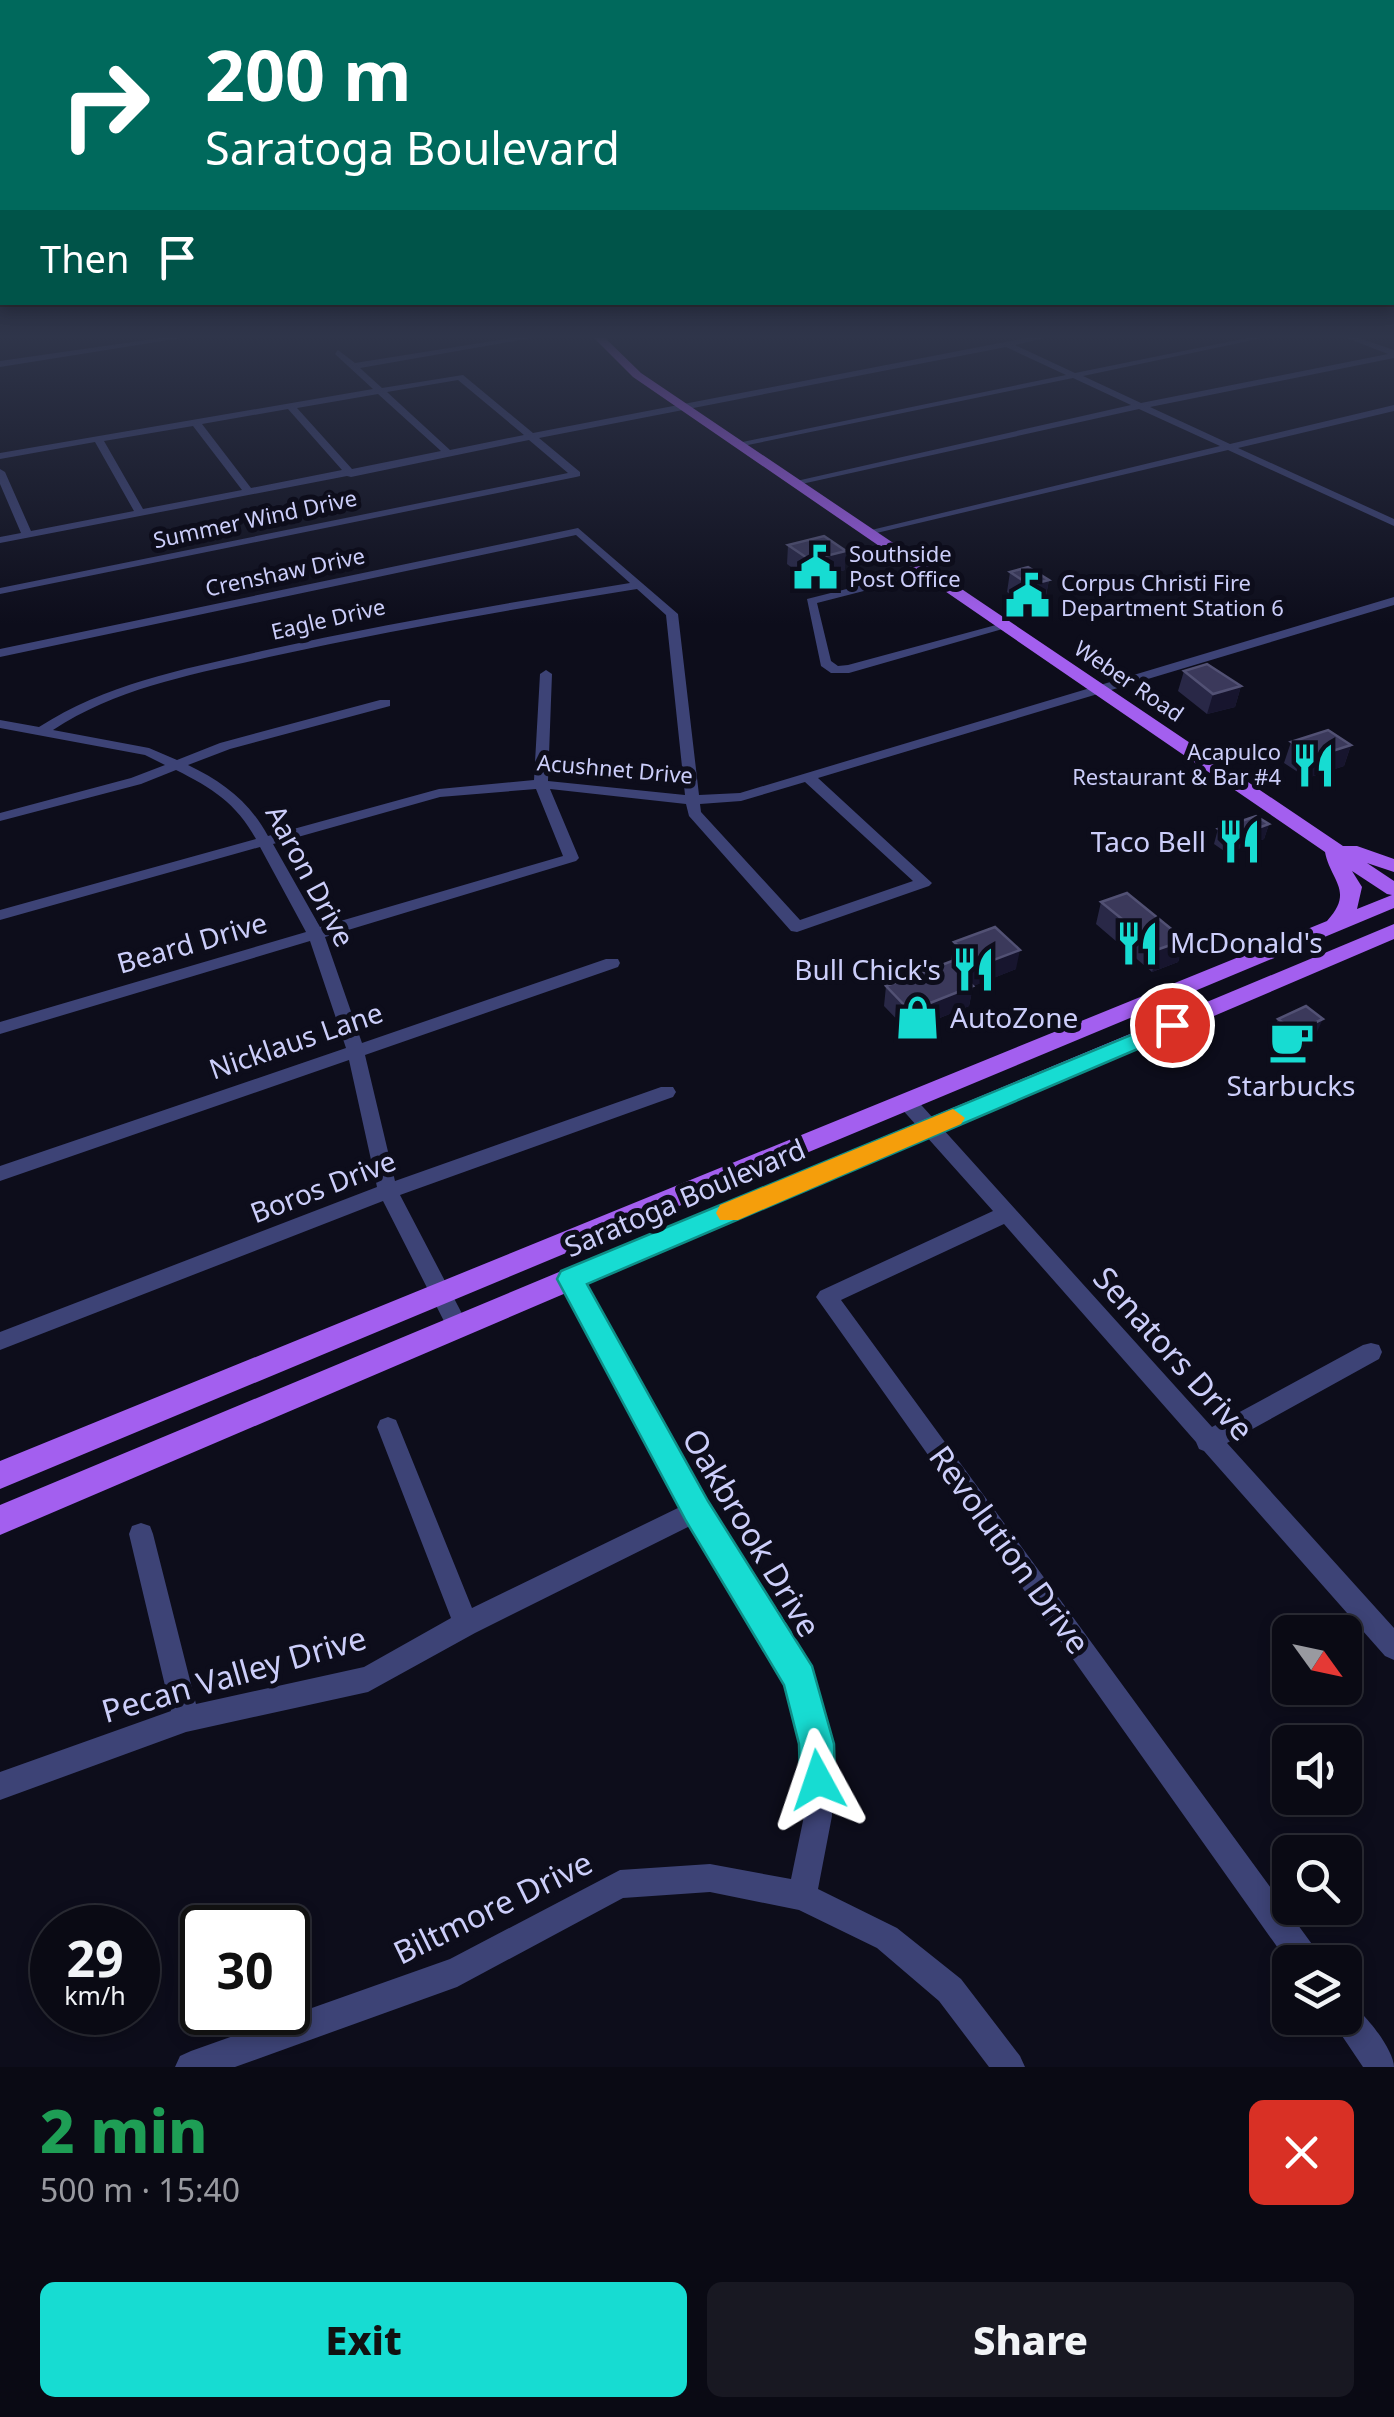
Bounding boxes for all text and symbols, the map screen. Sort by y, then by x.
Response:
text: 200 m [205,26,412,122]
icon: right [40,40,170,170]
text: Saratoga Boulevard [205,117,620,178]
icon: arrive [150,230,205,285]
text: Then [40,232,130,284]
street label: Summer Wind Drive [150,482,359,554]
place label: Southside Post Office [849,538,961,593]
street label: Crenshaw Drive [202,539,367,603]
public building icon: Southside Post Office [792,543,840,591]
place label: Corpus Christi Fire Department Station 6 [1061,567,1284,622]
public building icon: Corpus Christi Fire Department Station 6 [1004,572,1052,620]
street label: Eagle Drive [268,590,388,646]
street label: Weber Road [1069,632,1190,728]
place label: Acapulco Restaurant & Bar #4 [1072,736,1281,791]
restaurant icon: Acapulco Restaurant & Bar #4 [1290,741,1338,789]
street label: Acushnet Drive [536,746,694,790]
street label: Aaron Drive [258,798,364,953]
restaurant icon: Taco Bell [1215,818,1263,866]
place label: Taco Bell [1091,822,1206,860]
street label: Beard Drive [112,902,271,982]
restaurant icon: McDonald's [1113,919,1161,967]
place label: McDonald's [1170,923,1323,961]
restaurant icon: Bull Chick's [950,946,998,994]
place label: Bull Chick's [794,950,941,988]
pin [1130,983,1215,1068]
street label: Nicklaus Lane [204,993,388,1088]
shop icon: AutoZone [893,994,941,1042]
place label: AutoZone [950,998,1078,1036]
icon: arrive [1145,998,1200,1053]
cafe icon: Starbucks [1267,1017,1315,1065]
place label: Starbucks [1226,1066,1356,1104]
street label: Saratoga Boulevard [558,1129,811,1265]
street label: Boros Drive [244,1141,401,1231]
street label: Senators Drive [1084,1257,1264,1449]
street label: Oakbrook Drive [673,1420,831,1644]
street label: Revolution Drive [920,1436,1100,1662]
street label: Pecan Valley Drive [96,1615,371,1732]
north arrow [1272,1615,1362,1705]
map controls [1272,1615,1362,2035]
button: sound [1272,1725,1362,1815]
position arrow [766,1728,870,1832]
button: search [1272,1835,1362,1925]
street label: Biltmore Drive [386,1840,599,1973]
speed limit sign: 30 [180,1905,310,2035]
text: 29 [66,1924,124,1992]
button: layers [1272,1945,1362,2035]
text: km/h [64,1978,126,2012]
text: 2 min [40,2089,208,2171]
button: close [1249,2100,1354,2205]
text: 500 m · 15:40 [40,2168,240,2211]
button: Exit [40,2282,687,2397]
button: Share [707,2282,1354,2397]

